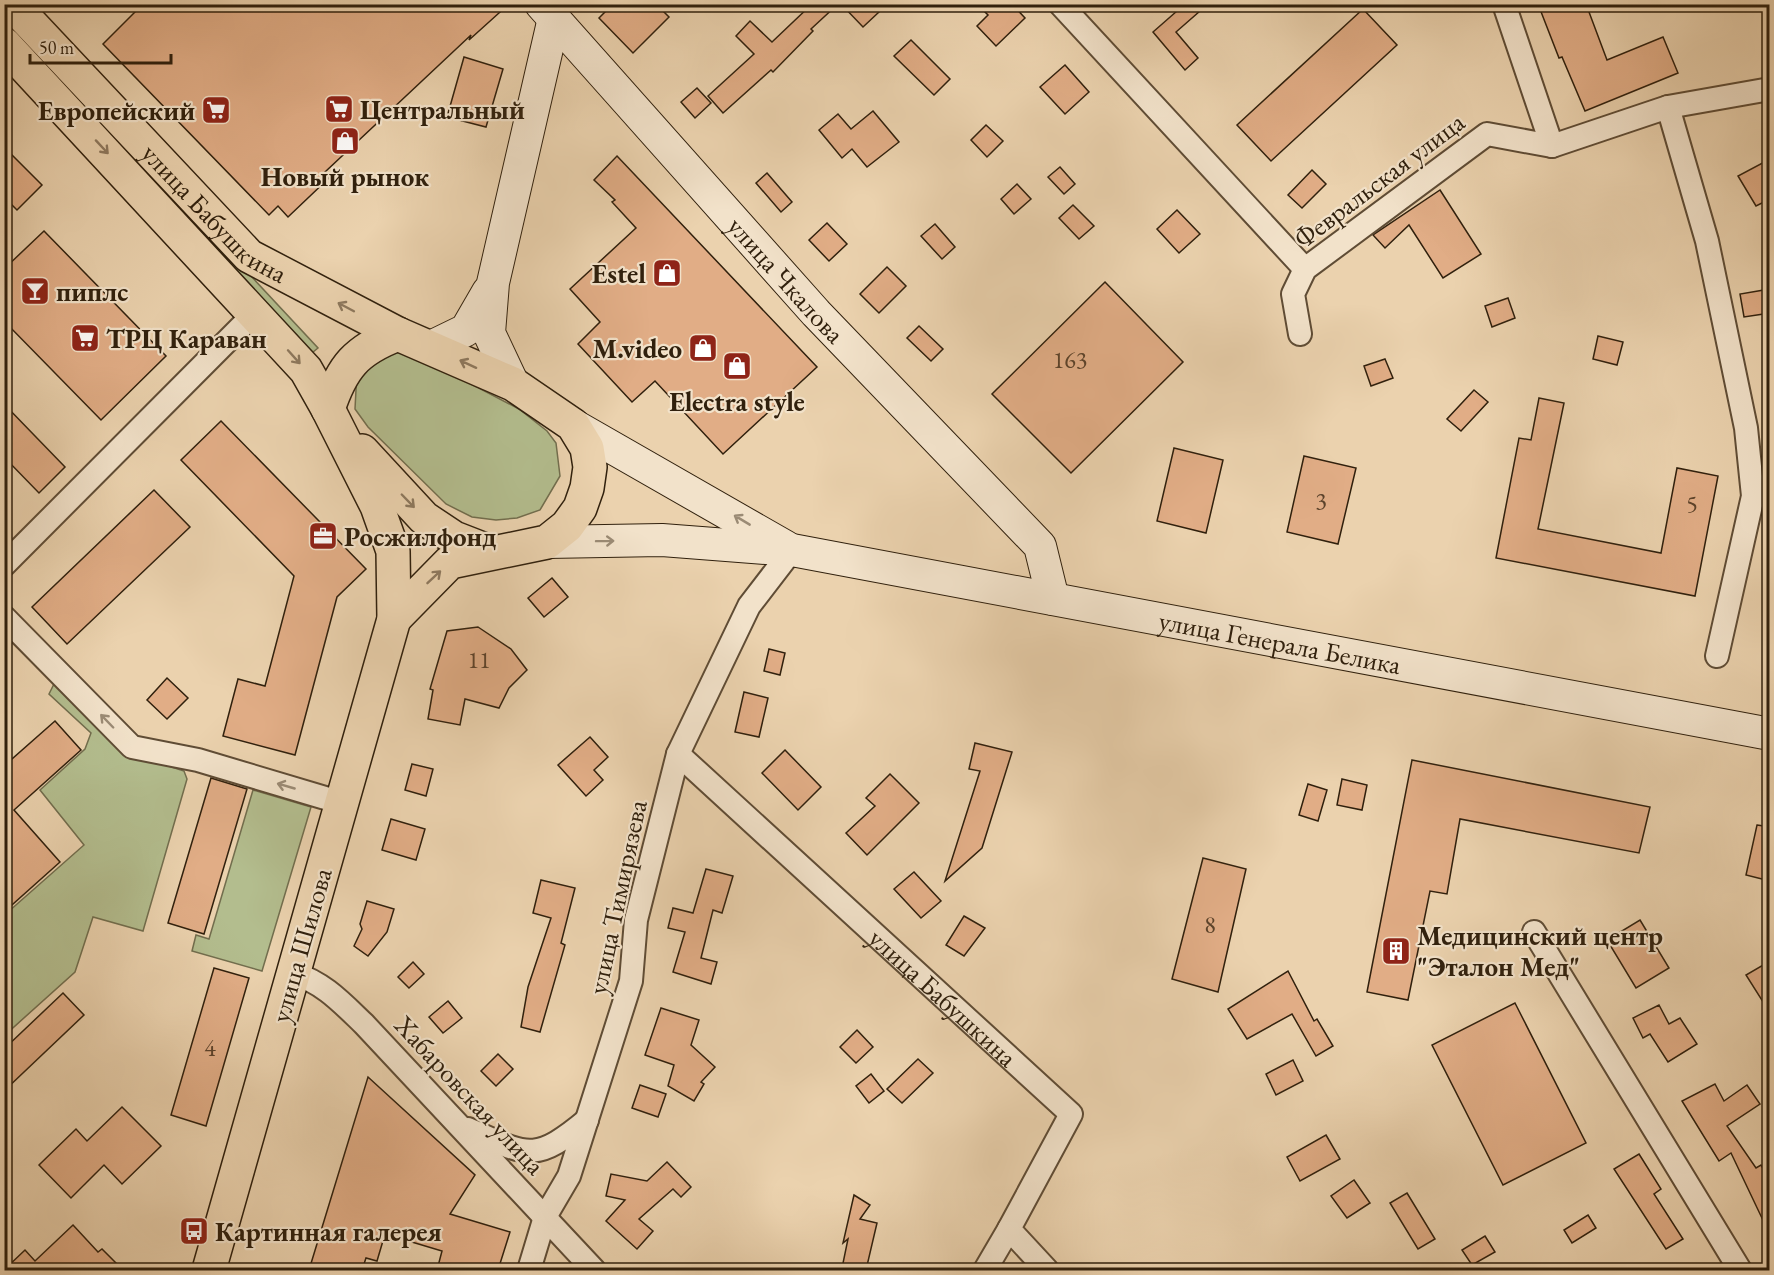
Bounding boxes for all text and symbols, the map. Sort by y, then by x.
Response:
scale bar [30,27,171,65]
text: 50 m [39,36,74,59]
place label: Центральный [360,92,525,127]
place label: Европейский [38,93,195,128]
supermarket icon: Центральный [323,93,355,125]
supermarket icon: Европейский [200,94,232,126]
street label: Февральская улица [1287,104,1472,256]
shop icon: Новый рынок [329,125,361,157]
street label: улица Бабушкина [134,136,293,291]
one-way arrow [95,140,109,155]
place label: Новый рынок [261,159,429,194]
street label: улица Чкалова [720,209,853,350]
place label: Estel [592,256,646,291]
shop icon: Estel [651,257,683,289]
place label: пиплс [56,274,128,309]
bar icon: пиплс [19,275,51,307]
one-way arrow [338,301,355,313]
place label: ТРЦ Караван [106,321,267,356]
supermarket icon: ТРЦ Караван [69,322,101,354]
place label: M.video [593,331,682,366]
shop icon: M.video [687,332,719,364]
house number: 163 [1053,344,1087,375]
one-way arrow [287,349,301,364]
shop icon: Electra style [721,350,753,382]
one-way arrow [460,358,478,369]
place label: Electra style [669,384,805,419]
house number: 3 [1315,485,1327,516]
house number: 5 [1686,488,1698,519]
one-way arrow [400,493,415,508]
one-way arrow [734,514,751,526]
place label: Росжилфонд [344,519,496,554]
office icon: Росжилфонд [307,520,339,552]
one-way arrow [595,535,615,547]
one-way arrow [426,570,441,584]
street label: улица Генерала Белика [1156,602,1404,682]
house number: 11 [467,644,491,675]
one-way arrow [99,714,114,729]
one-way arrow [277,780,296,791]
street label: улица Тимирязева [579,796,655,997]
street label: улица Шилова [262,863,340,1026]
house number: 8 [1204,909,1216,940]
place label: Медицинский центр "Эталон Мед" [1417,918,1663,984]
street label: улица Бабушкина [862,920,1025,1074]
building icon: Медицинский центр "Эталон Мед" [1380,935,1412,967]
street label: Хабаровская улица [386,1007,553,1182]
house number: 4 [204,1032,216,1063]
place label: Картинная галерея [215,1214,442,1249]
bus stop icon: Картинная галерея [178,1215,210,1247]

